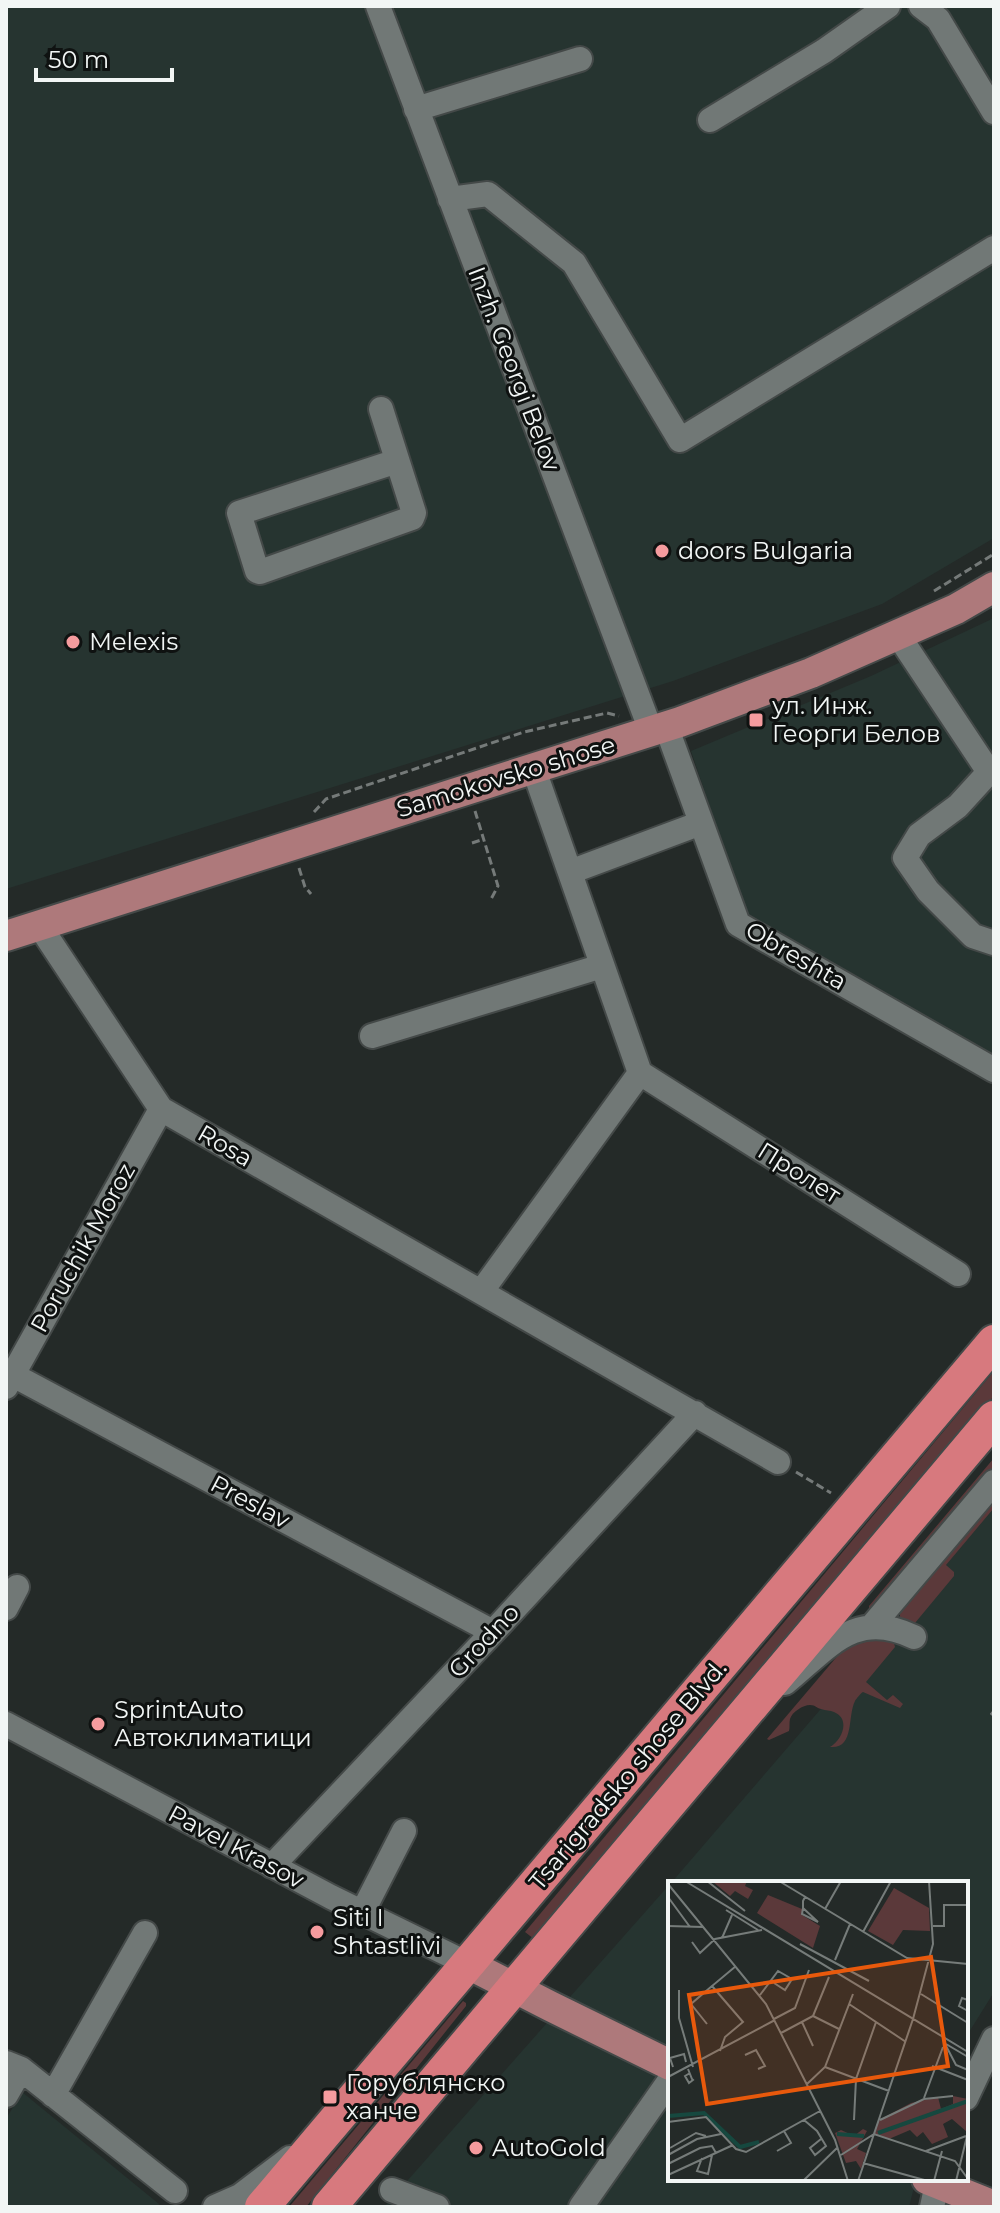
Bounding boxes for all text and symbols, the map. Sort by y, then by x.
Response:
scale bar [36,32,172,82]
text: 50 m [48,45,109,74]
street label: Inzh. Georgi Belov [462,262,567,475]
place label: doors Bulgaria [678,536,853,565]
marker: doors Bulgaria [653,542,671,560]
place label: Мelexis [89,627,178,656]
marker: Мelexis [64,633,82,651]
place label: ул. Инж. Георги Белов [771,691,941,748]
marker: ул. Инж. Георги Белов [747,711,765,729]
street label: Samokovsko shose [393,729,619,824]
street label: Obreshta [741,915,852,996]
street label: Rosa [193,1118,258,1173]
street label: Пролет [752,1136,847,1210]
street label: Poruchik Moroz [24,1158,141,1337]
street label: Preslav [206,1469,295,1534]
street label: Grodno [442,1598,525,1684]
street label: Tsarigradsko shose Blvd. [523,1654,732,1895]
place label: SprintAuto Автоклиматици [114,1695,312,1752]
marker: SprintAuto Автоклиматици [89,1715,107,1733]
street label: Pavel Krasov [163,1799,309,1895]
inset map [668,1881,968,2181]
place label: Siti I Shtastlivi [333,1903,441,1960]
marker: Siti I Shtastlivi [308,1923,326,1941]
place label: Горублянско ханче [346,2068,505,2125]
marker: Горублянско ханче [321,2088,339,2106]
place label: AutoGold [492,2133,606,2162]
marker: AutoGold [467,2139,485,2157]

